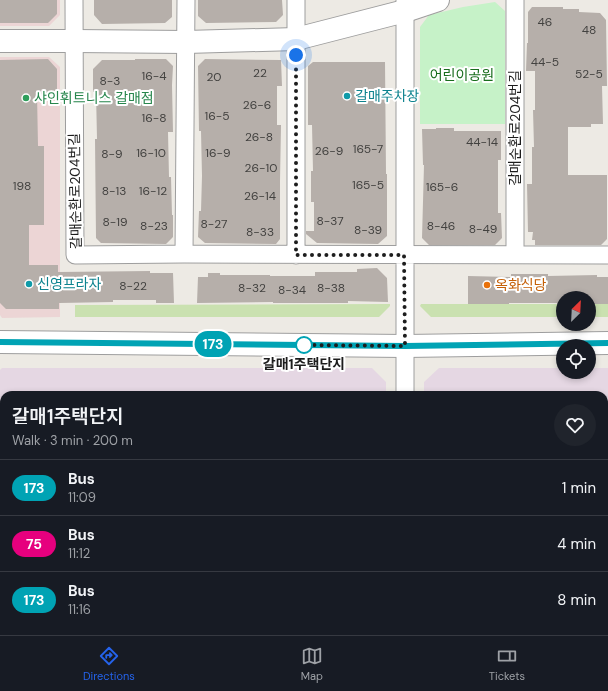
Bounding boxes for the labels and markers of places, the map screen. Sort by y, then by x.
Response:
place label: 갈매주차장 [355,87,420,105]
place label: 샤인휘트니스 갈매점 [34,89,154,107]
marker: 갈매주차장 [342,91,352,101]
marker: 샤인휘트니스 갈매점 [21,93,31,103]
place label: 신영프라자 [37,275,102,293]
place label: 옥화식당 [495,276,547,294]
marker: 신영프라자 [24,279,34,289]
marker: 옥화식당 [482,280,492,290]
marker: 갈매1주택단지 [295,336,313,354]
place label: 갈매1주택단지 [263,355,345,373]

